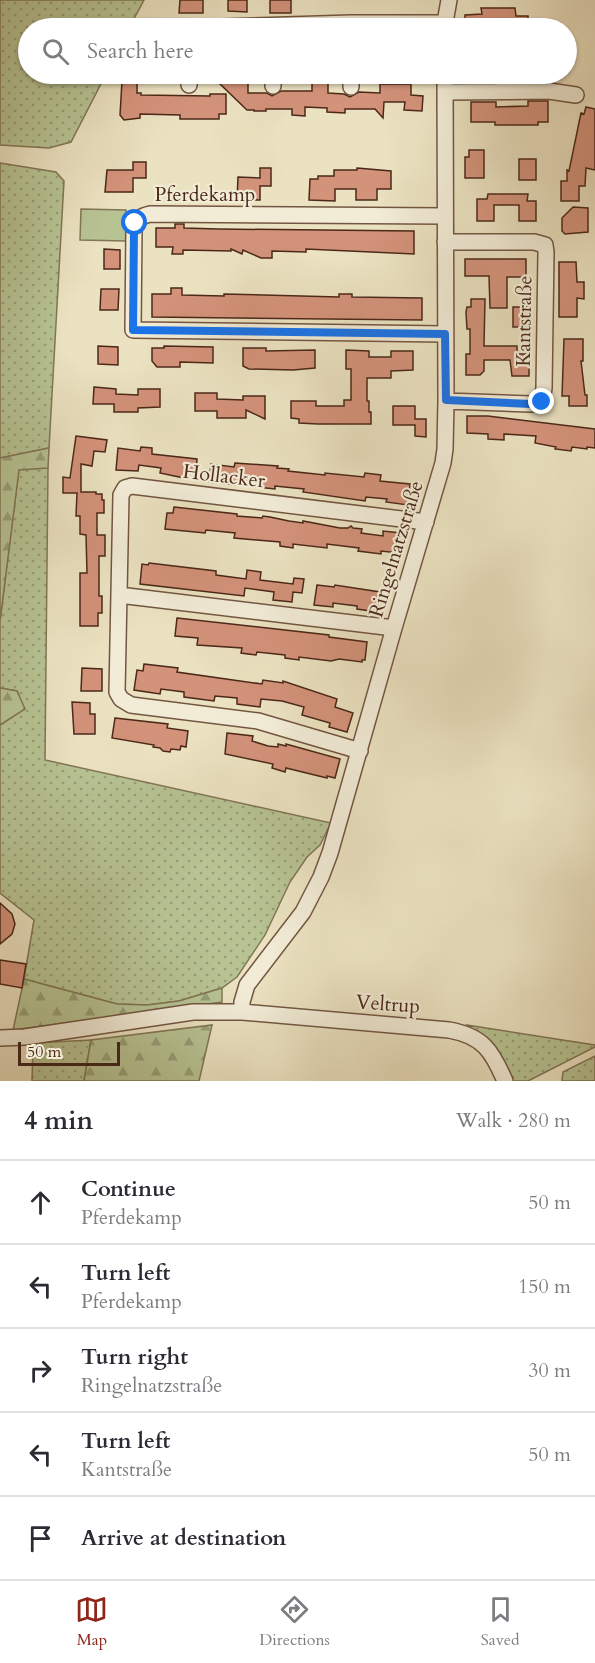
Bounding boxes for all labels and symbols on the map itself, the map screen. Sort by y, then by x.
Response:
street label: Pferdekamp [155,181,255,208]
route start [121,209,147,235]
street label: Kantstraße [510,275,538,367]
route end [528,388,554,414]
street label: Hollacker [181,458,267,495]
street label: Ringelnatzstraße [362,477,430,621]
street label: Veltrup [355,988,421,1020]
scale bar [18,1039,120,1066]

